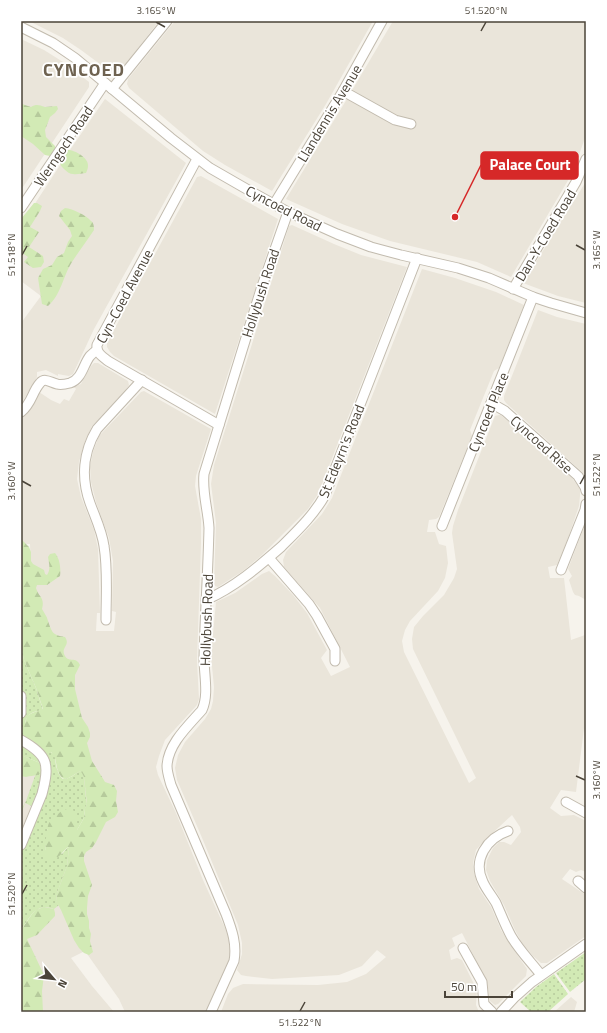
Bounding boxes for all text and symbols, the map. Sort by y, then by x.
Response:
text: 3.165°W [136,3,176,18]
text: 51.520°N [465,3,507,18]
district label: CYNCOED [43,56,125,83]
street label: Llandennis Avenue [292,60,366,166]
street label: Werngoch Road [28,102,98,190]
callout: Palace Court [481,152,578,179]
text: Palace Court [489,153,571,176]
street label: Cyncoed Road [242,180,326,236]
street label: Dan-Y-Coed Road [509,185,581,285]
text: 3.165°W [589,230,604,270]
text: 51.518°N [4,234,19,276]
street label: Cyn-Coed Avenue [90,245,158,347]
street label: Hollybush Road [236,246,284,340]
street label: Cyncoed Place [462,369,514,455]
street label: St Edeyrn's Road [313,401,369,501]
street label: Cyncoed Rise [506,410,578,478]
text: 51.522°N [589,454,604,496]
text: 3.160°W [4,461,19,501]
street label: Hollybush Road [194,574,218,666]
text: 3.160°W [589,760,604,800]
text: 51.520°N [4,873,19,915]
north arrow [34,959,74,999]
scale bar [445,973,512,999]
text: N [54,977,72,991]
text: 50 m [451,977,477,996]
text: 51.522°N [279,1015,321,1030]

